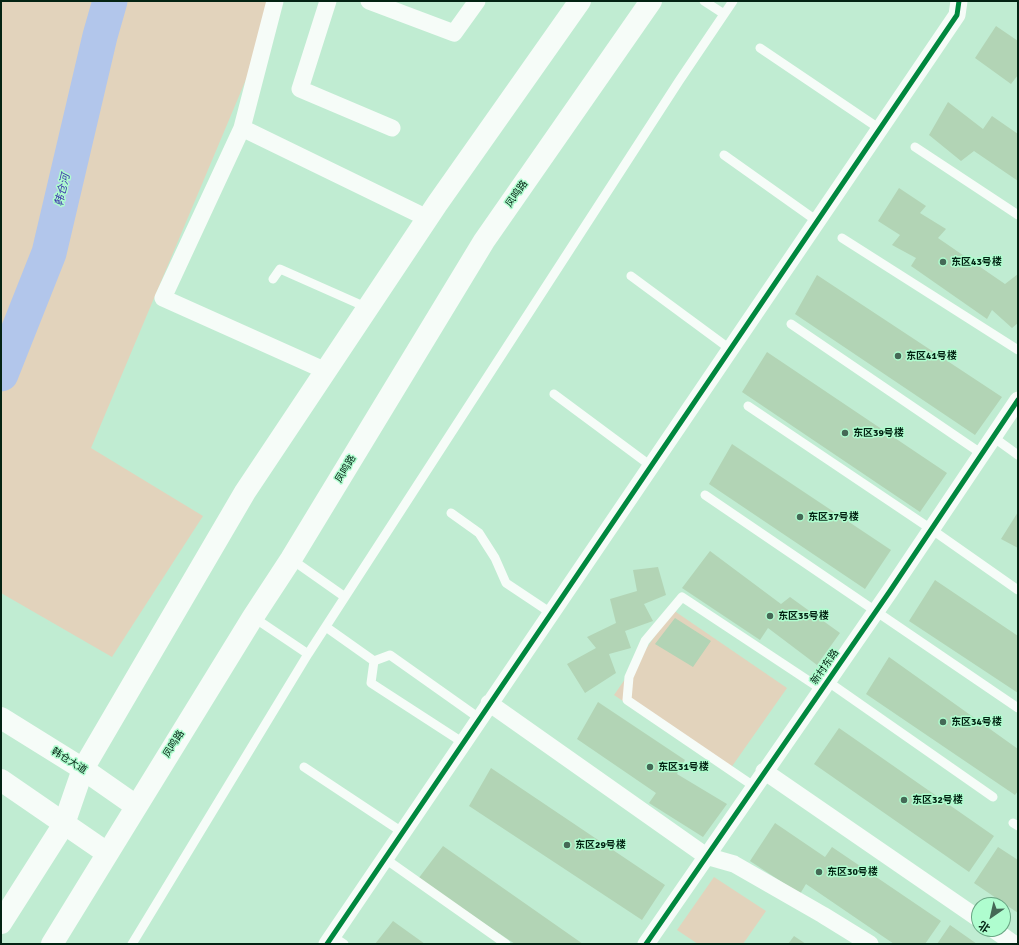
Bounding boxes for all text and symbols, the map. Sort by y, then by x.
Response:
water label: 韩仓河 [53,172,73,208]
street label: 凤鸣路 [503,178,531,210]
place label: 东区43号楼 [951,256,1002,268]
marker: 东区43号楼 [938,257,948,267]
place label: 东区41号楼 [906,350,957,362]
marker: 东区41号楼 [893,351,903,361]
place label: 东区39号楼 [853,427,904,439]
marker: 东区39号楼 [840,428,850,438]
street label: 凤鸣路 [333,453,359,485]
place label: 东区37号楼 [808,511,859,523]
marker: 东区37号楼 [795,512,805,522]
place label: 东区35号楼 [778,610,829,622]
marker: 东区35号楼 [765,611,775,621]
street label: 新村东路 [809,647,841,687]
place label: 东区34号楼 [951,716,1002,728]
marker: 东区34号楼 [938,717,948,727]
street label: 凤鸣路 [161,728,187,760]
street label: 韩仓大道 [49,745,89,777]
place label: 东区31号楼 [658,761,709,773]
marker: 东区31号楼 [645,762,655,772]
place label: 东区32号楼 [912,794,963,806]
marker: 东区32号楼 [899,795,909,805]
place label: 东区29号楼 [575,839,626,851]
marker: 东区29号楼 [562,840,572,850]
place label: 东区30号楼 [827,866,878,878]
marker: 东区30号楼 [814,867,824,877]
north arrow [971,897,1011,937]
text: 北 [976,918,993,935]

